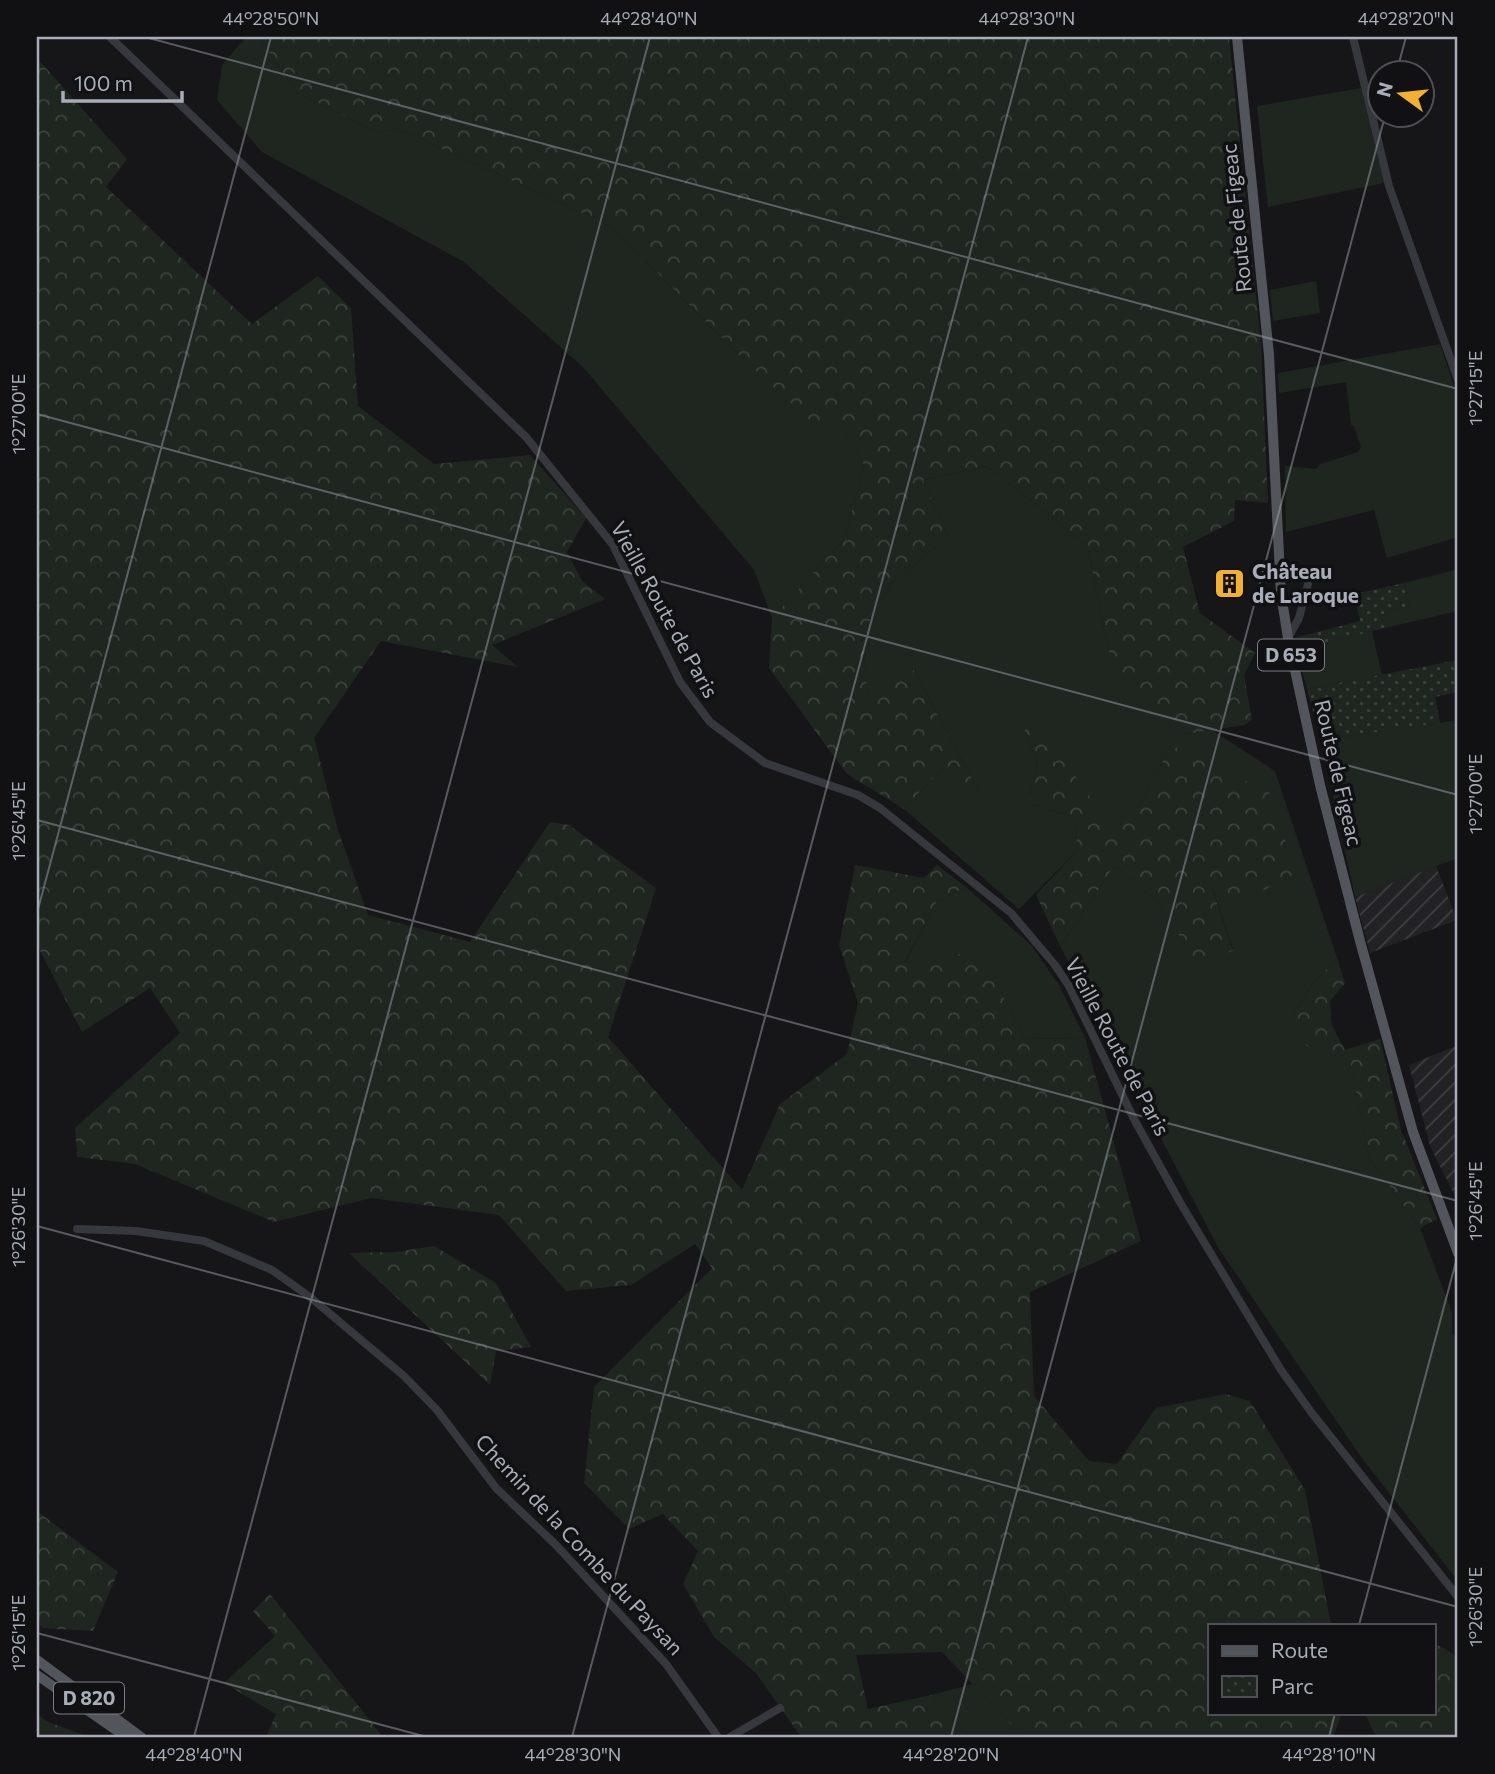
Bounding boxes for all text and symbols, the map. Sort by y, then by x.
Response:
text: 44°28'50"N [223,7,319,29]
text: 44°28'40"N [600,7,698,29]
text: 44°28'30"N [979,7,1075,29]
text: 44°28'20"N [1358,7,1454,29]
scale bar [63,60,182,104]
north arrow [1366,60,1436,130]
text: 100 m [74,70,133,95]
text: N [1371,80,1397,99]
street label: Route de Figeac [1215,143,1256,294]
text: 1°27'15"E [1464,351,1486,425]
text: 1°27'00"E [7,374,29,454]
street label: Vieille Route de Paris [606,517,724,702]
place label: Château de Laroque [1252,558,1359,607]
building icon: Château de Laroque [1212,567,1246,601]
road number: D 653 [1258,640,1324,670]
street label: Route de Figeac [1310,697,1368,848]
text: 1°27'00"E [1464,754,1486,834]
text: 1°26'45"E [7,781,29,861]
street label: Vieille Route de Paris [1061,953,1176,1140]
text: 1°26'45"E [1464,1161,1486,1241]
text: 1°26'30"E [7,1187,29,1267]
street label: Chemin de la Combe du Paysan [471,1428,689,1660]
text: 1°26'30"E [1464,1567,1486,1647]
text: 1°26'15"E [7,1595,29,1671]
legend [1208,1624,1436,1714]
text: Route [1271,1637,1328,1662]
text: Parc [1271,1673,1314,1698]
road number: D 820 [54,1682,124,1714]
text: 44°28'40"N [145,1743,243,1765]
text: 44°28'30"N [525,1743,621,1765]
text: 44°28'20"N [903,1743,999,1765]
text: 44°28'10"N [1282,1743,1376,1765]

